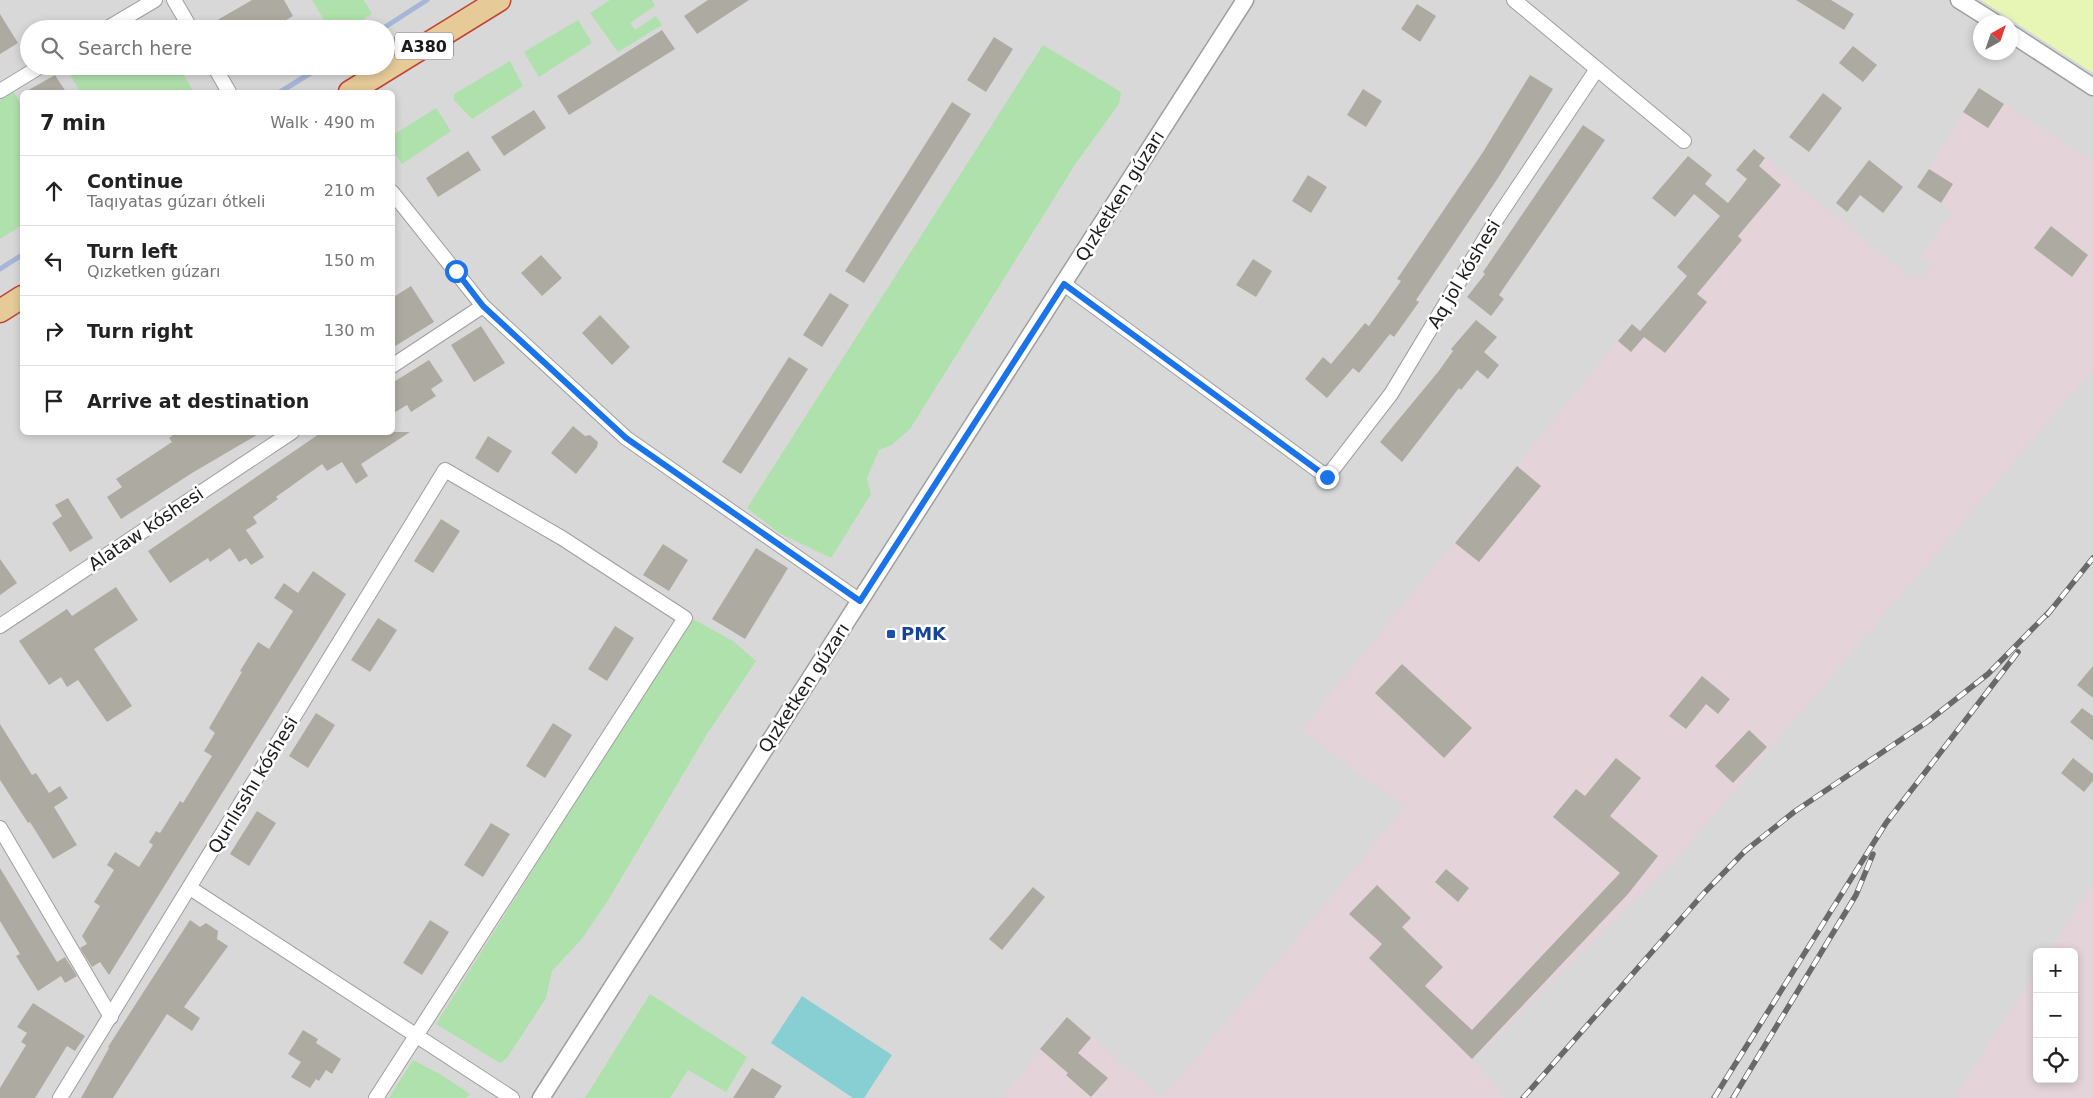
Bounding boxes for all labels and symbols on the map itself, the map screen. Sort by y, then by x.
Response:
north arrow [1973,15,2018,60]
road number: A380 [395,32,453,59]
street label: Qızketken gúzarı [1071,126,1168,265]
street label: Aq jol kóshesi [1423,216,1504,332]
route start [445,260,468,283]
route end [1316,466,1339,489]
street label: Alataw kóshesi [84,482,207,575]
street label: Qızketken gúzarı [754,619,853,756]
place label: PMK [901,623,947,644]
marker: PMK [885,628,897,640]
street label: Qurılısshı kóshesi [203,713,302,857]

